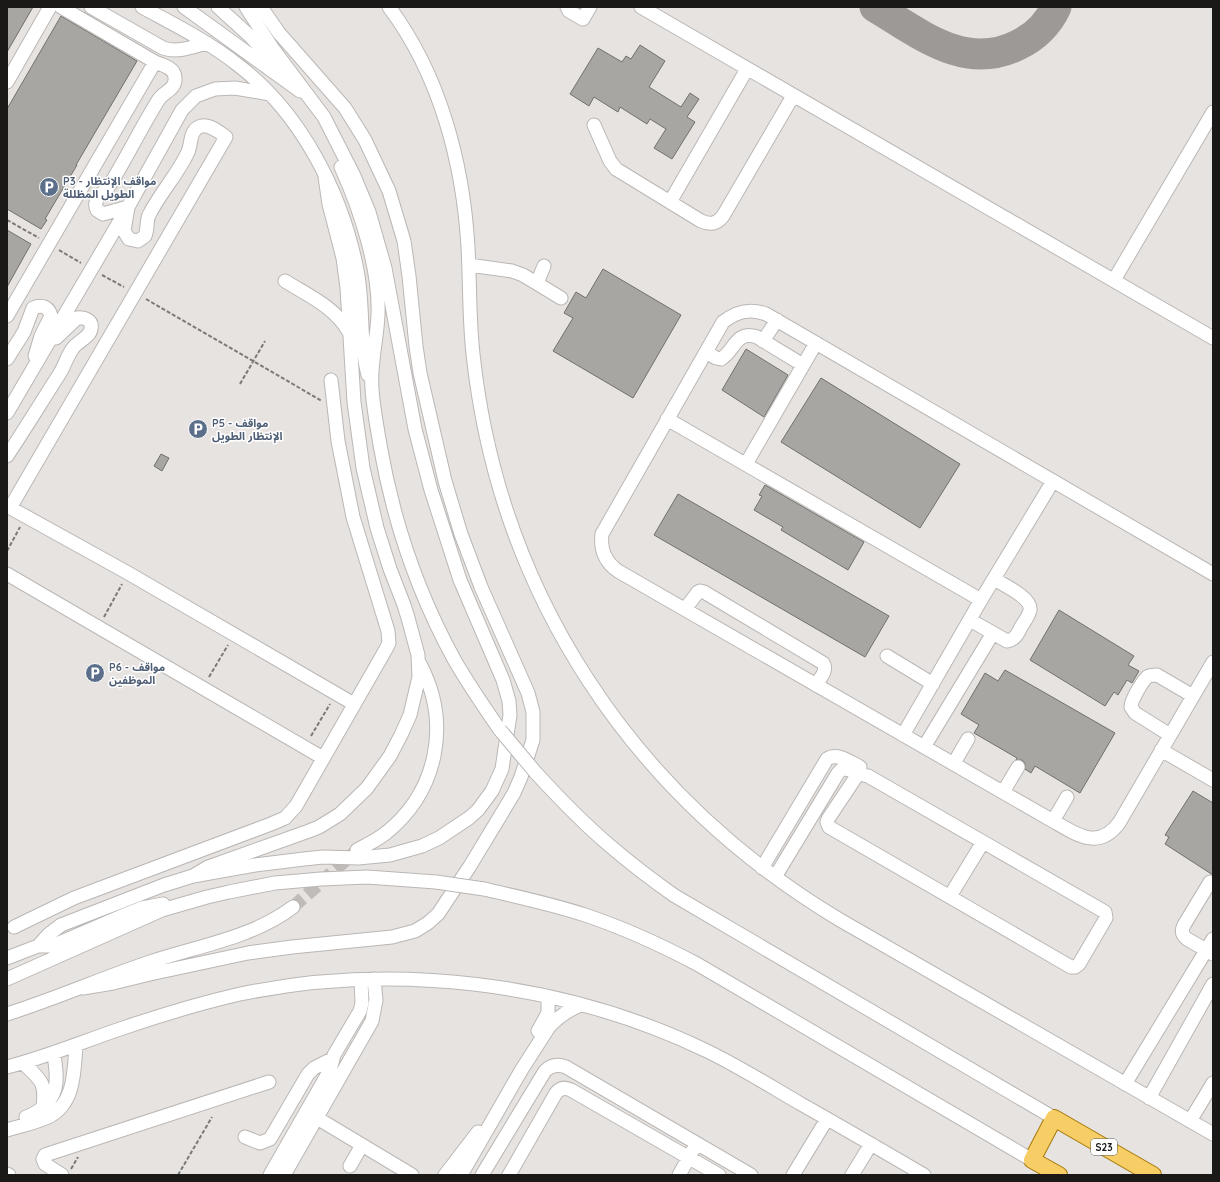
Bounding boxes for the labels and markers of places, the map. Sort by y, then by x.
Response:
place label: P3 - مواقف الإنتظار الطويل المظللة [63,174,156,201]
parking icon: P3 - مواقف الإنتظار الطويل المظللة [38,176,60,198]
place label: P5 - مواقف الإنتظار الطويل [212,416,282,443]
parking icon: P5 - مواقف الإنتظار الطويل [187,418,209,440]
place label: P6 - مواقف الموظفين [109,660,165,687]
parking icon: P6 - مواقف الموظفين [84,662,106,684]

